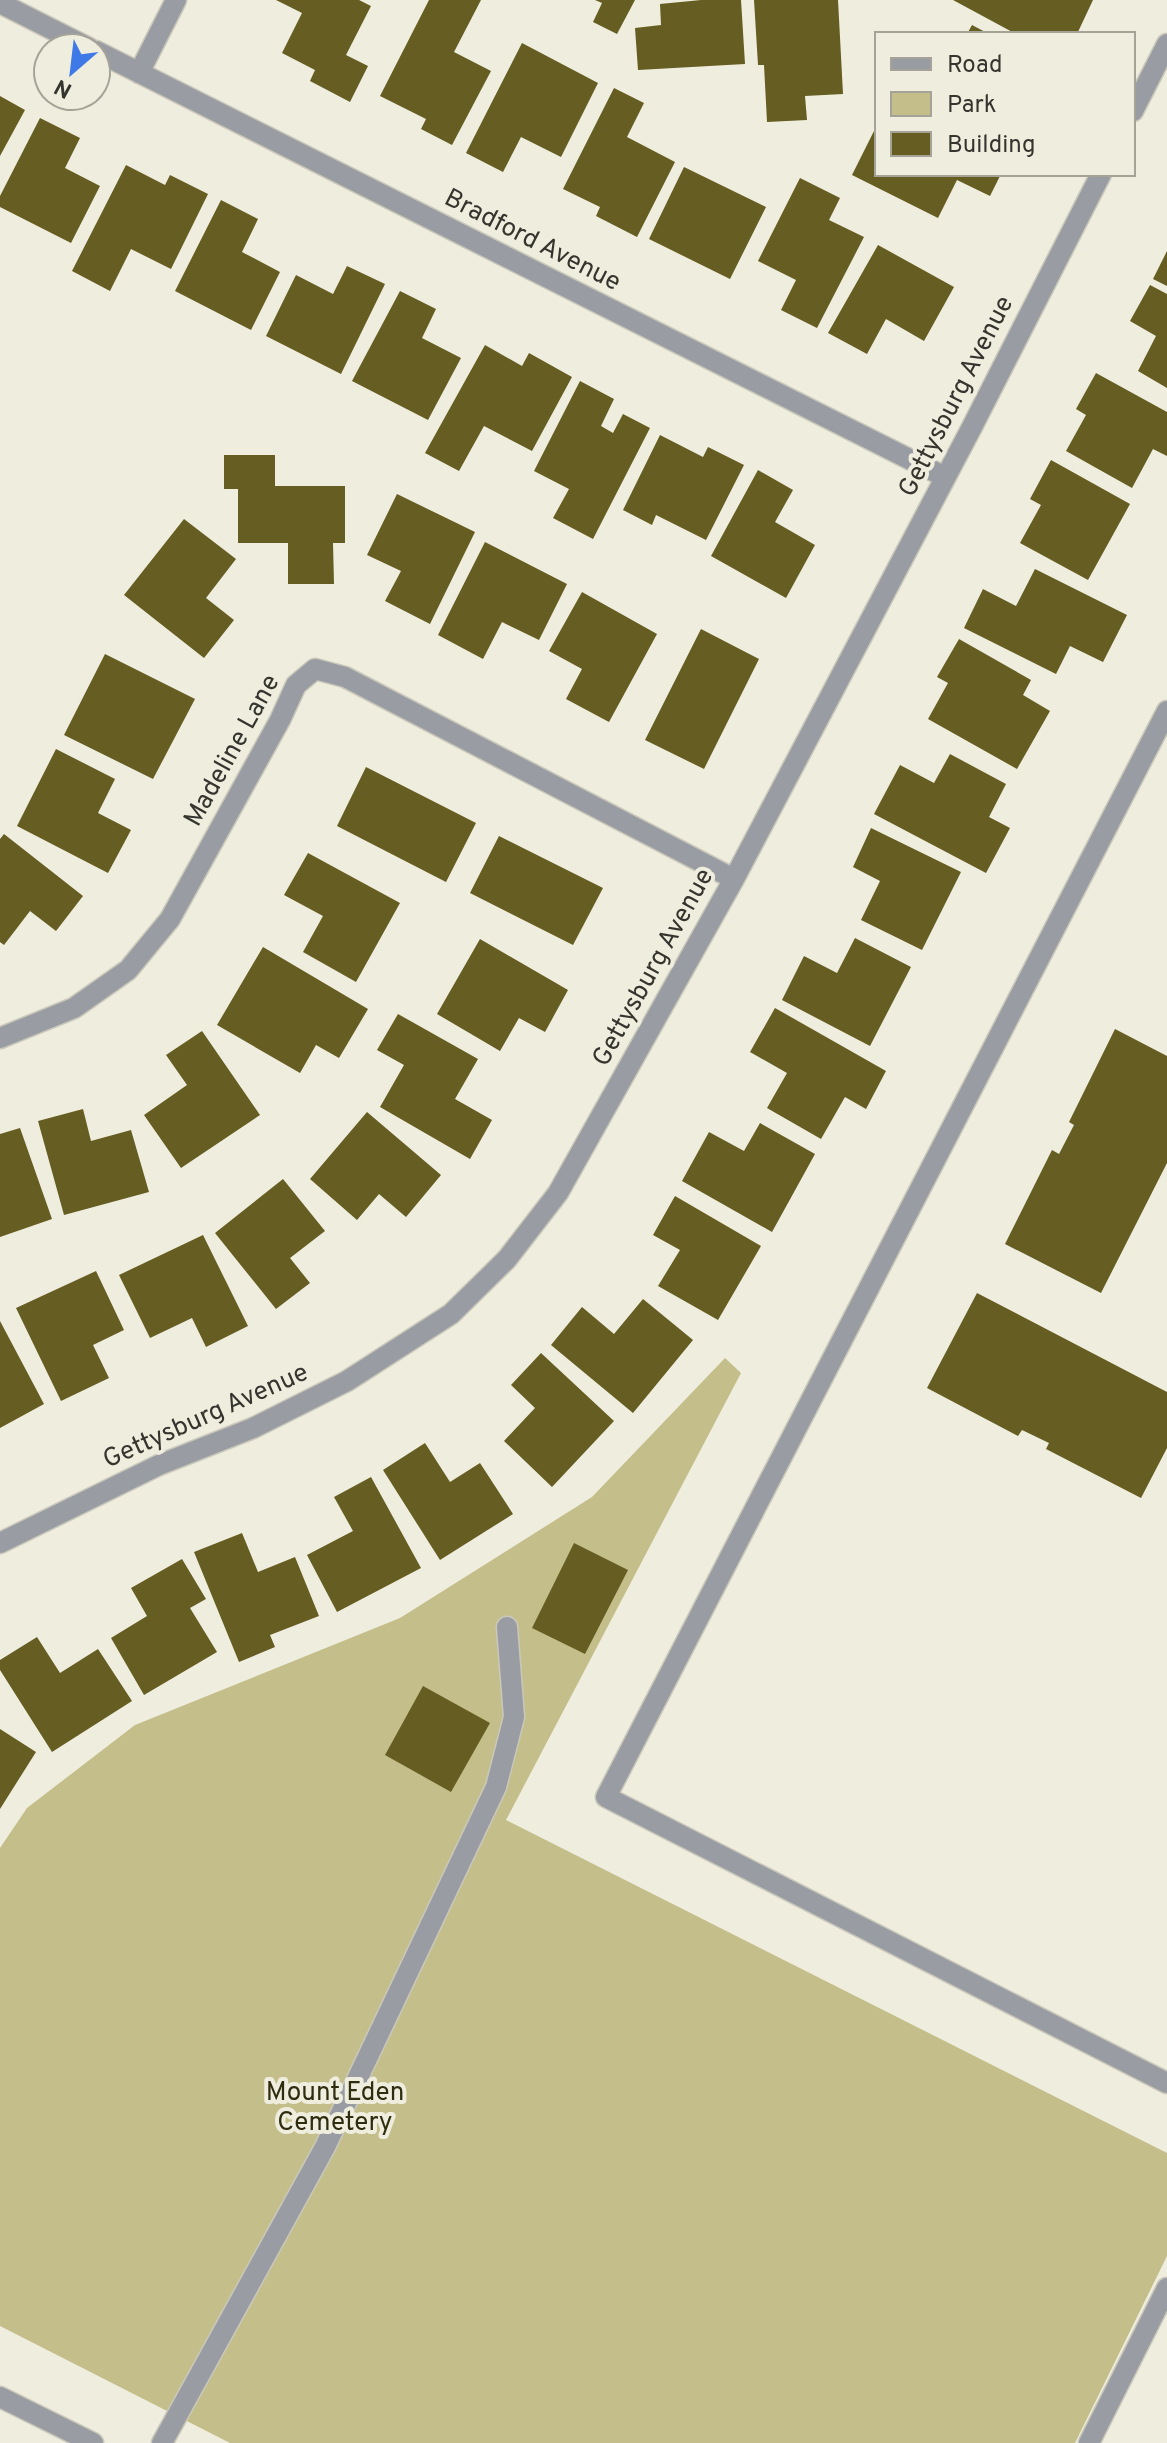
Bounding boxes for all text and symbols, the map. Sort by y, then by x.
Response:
north arrow [32,32,112,112]
legend [875,32,1135,176]
text: Road [947,51,1003,81]
text: N [50,72,77,103]
text: Park [947,91,997,121]
text: Building [947,131,1036,161]
street label: Bradford Avenue [438,182,626,300]
street label: Gettysburg Avenue [892,291,1022,503]
street label: Madeline Lane [178,669,288,833]
street label: Gettysburg Avenue [586,863,722,1073]
street label: Gettysburg Avenue [98,1357,314,1477]
park label: Mount Eden Cemetery [266,2077,404,2140]

